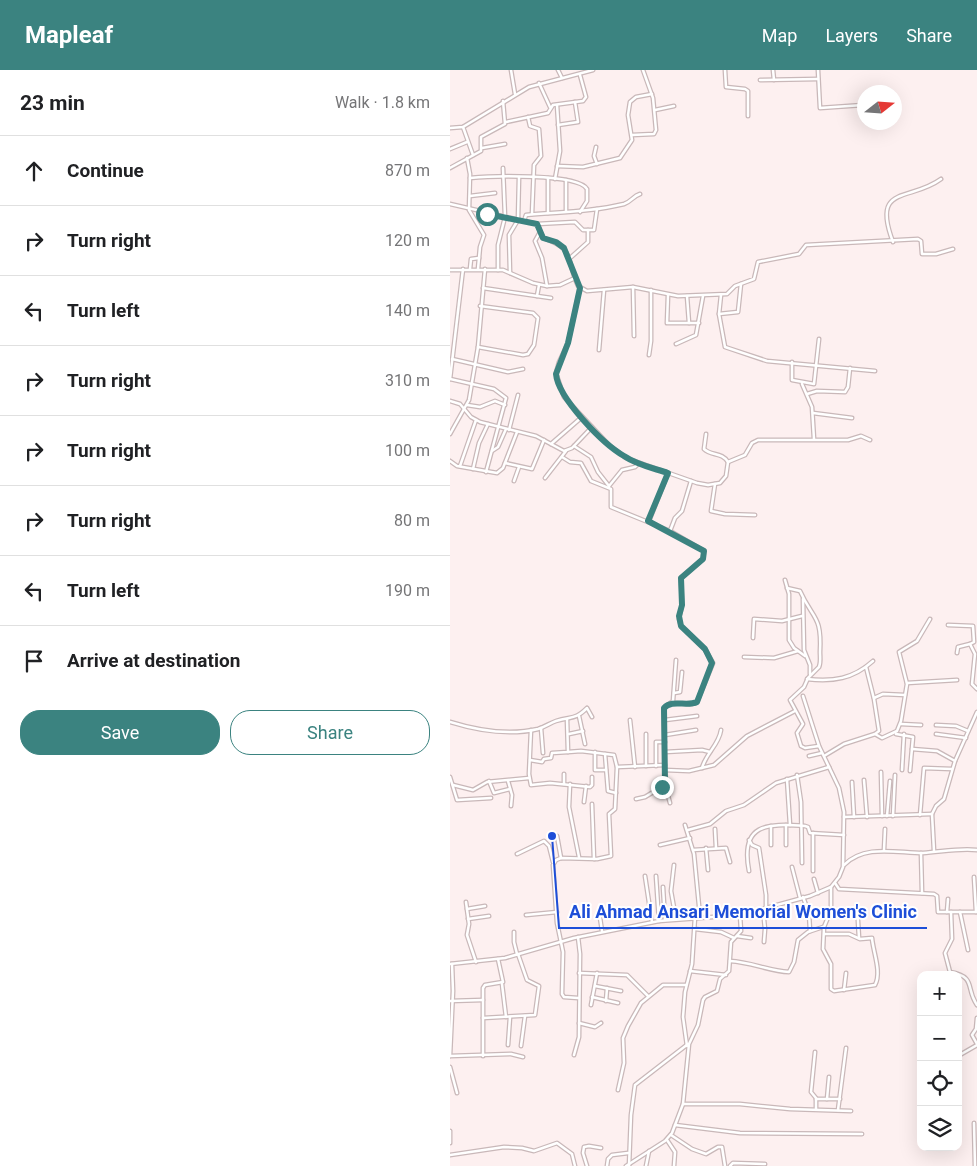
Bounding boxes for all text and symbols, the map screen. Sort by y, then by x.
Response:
text: Mapleaf [25,21,113,49]
text: Map [762,25,797,46]
text: Layers [825,25,878,46]
text: Share [906,25,952,46]
north arrow [857,85,902,130]
text: 23 min [20,91,85,115]
text: Walk · 1.8 km [335,93,430,112]
icon: ahead [20,157,48,185]
text: Continue [67,159,144,182]
text: 870 m [385,161,430,180]
route start [476,203,499,226]
icon: right [20,227,48,255]
text: Turn right [67,229,151,252]
text: 120 m [385,231,430,250]
icon: left [20,297,48,325]
text: Turn left [67,299,140,322]
text: 140 m [385,301,430,320]
icon: right [20,367,48,395]
text: Turn right [67,369,151,392]
text: 310 m [385,371,430,390]
icon: right [20,437,48,465]
text: Turn right [67,439,151,462]
text: 100 m [385,441,430,460]
icon: right [20,507,48,535]
text: Turn right [67,509,151,532]
text: 80 m [394,511,430,530]
icon: left [20,577,48,605]
text: Turn left [67,579,140,602]
text: 190 m [385,581,430,600]
icon: arrive [20,647,48,675]
text: Arrive at destination [67,649,240,672]
button: Save [20,710,220,755]
button: Share [230,710,430,755]
route end [651,776,674,799]
callout: Ali Ahmad Ansari Memorial Women's Clinic [559,895,927,928]
text: Ali Ahmad Ansari Memorial Women's Clinic [569,901,917,922]
map controls [917,971,962,1151]
button: + [917,971,962,1016]
button: − [917,1016,962,1061]
button: locate [917,1061,962,1106]
button: layers [917,1106,962,1151]

